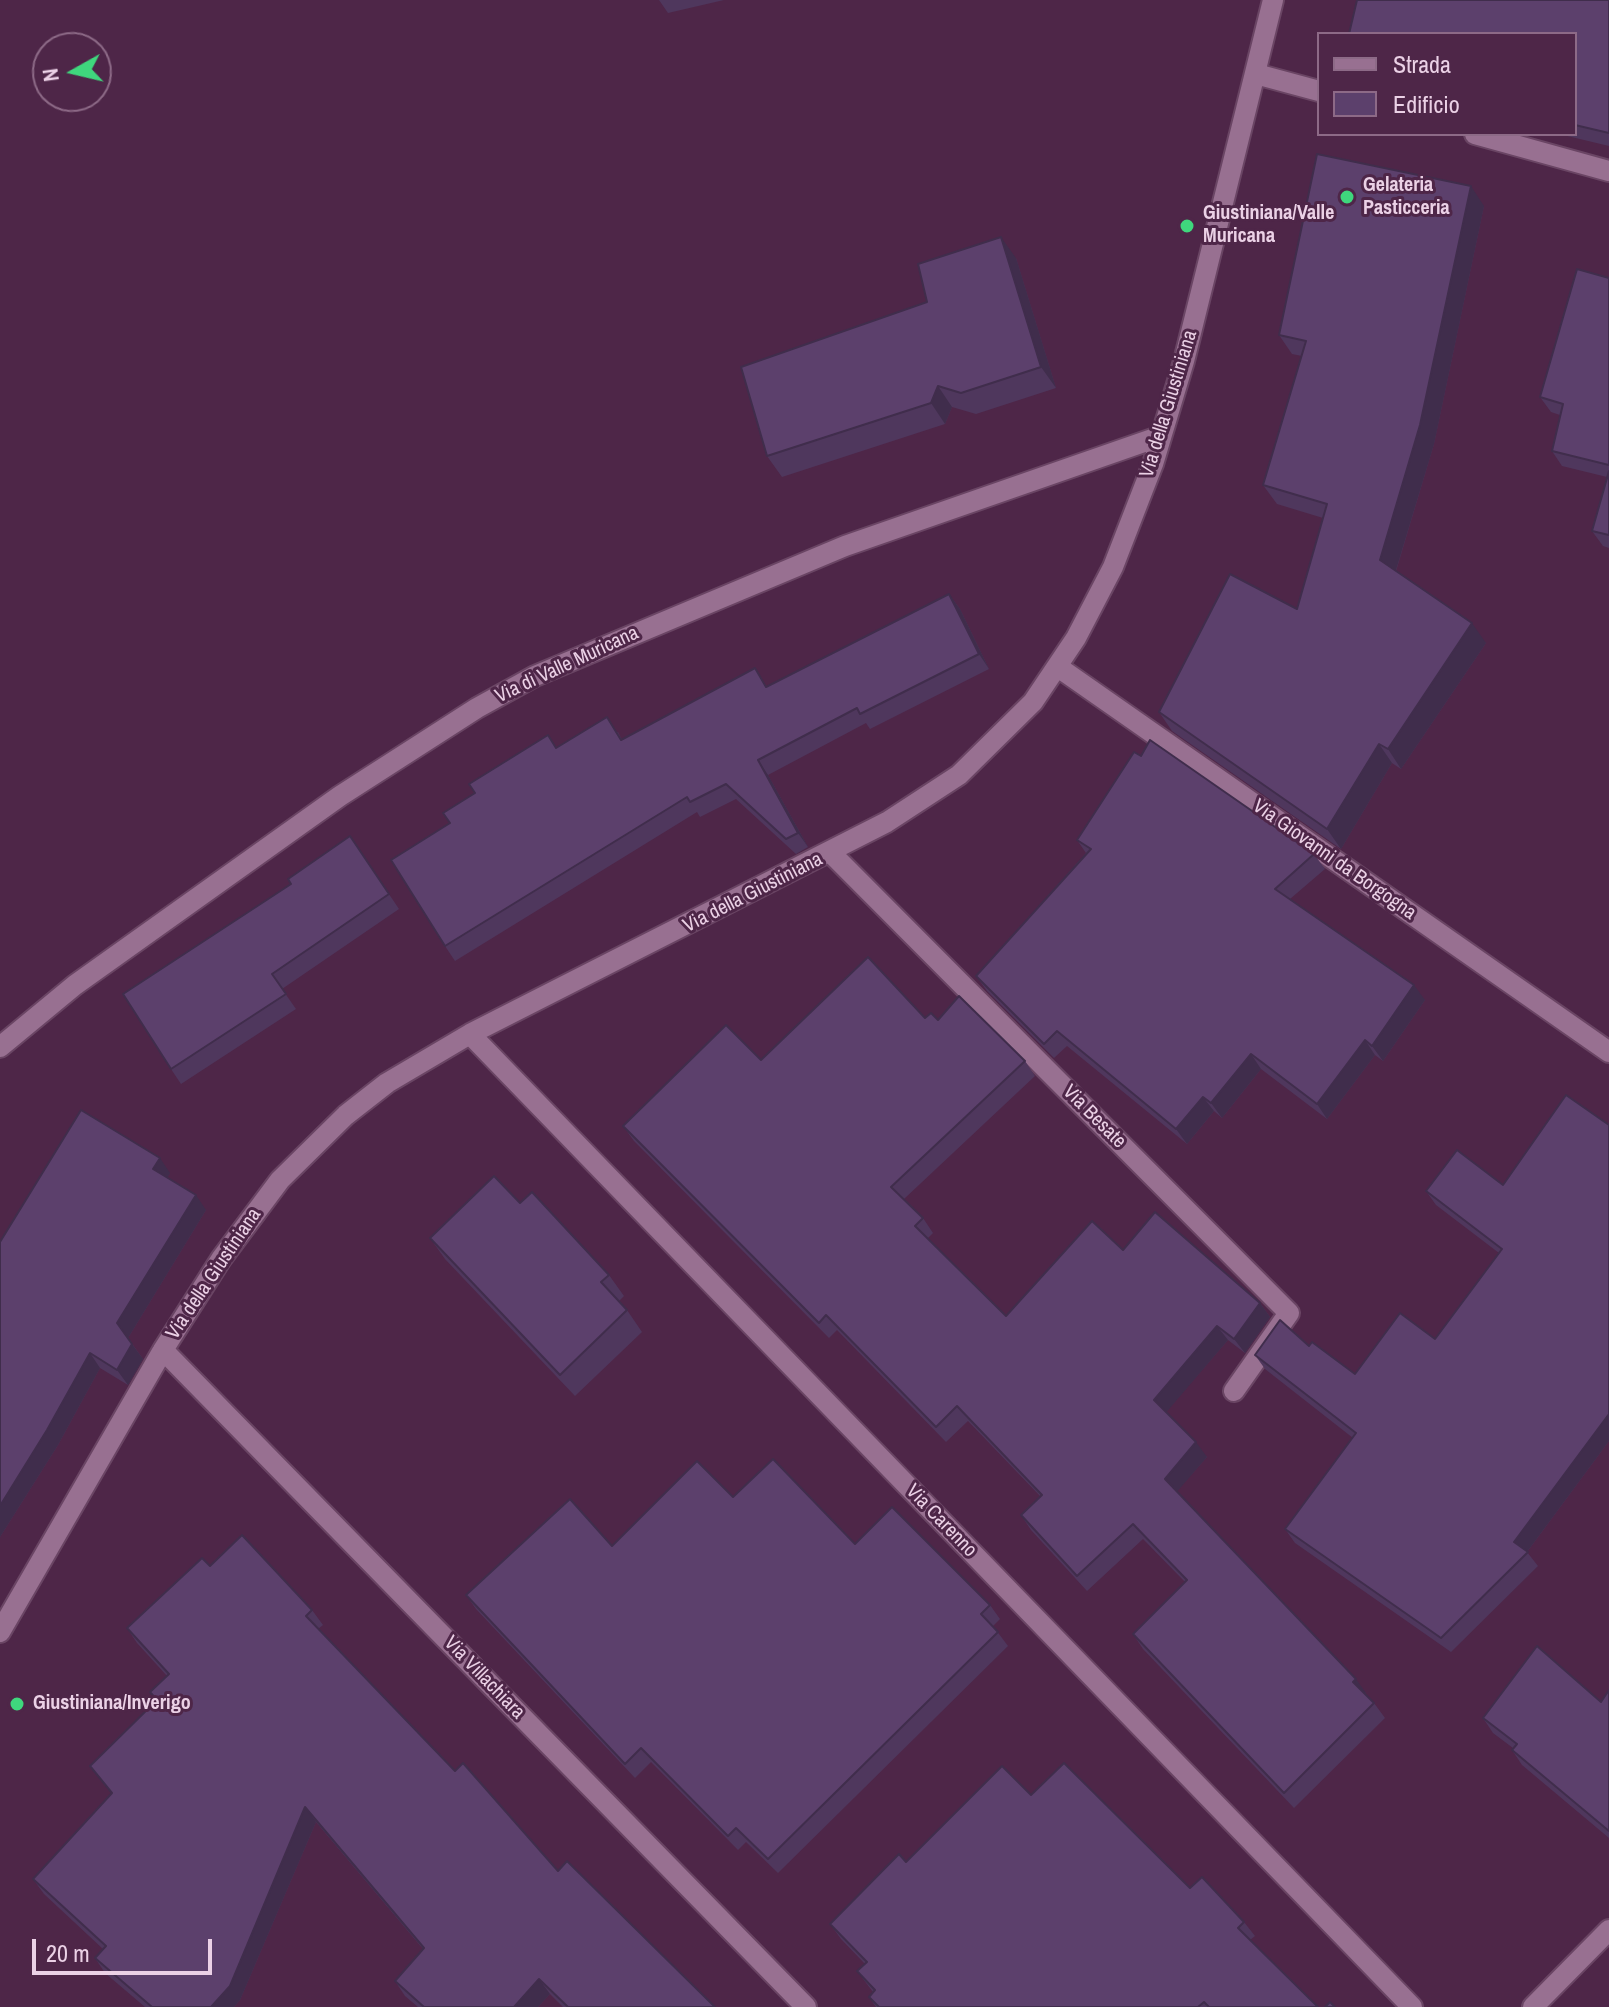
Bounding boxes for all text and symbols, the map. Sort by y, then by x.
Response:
north arrow [32,32,112,112]
legend [1317,32,1577,136]
text: Strada [1393,48,1451,80]
text: N [34,67,66,84]
text: Edificio [1393,88,1460,120]
place label: Gelateria Pasticceria [1363,174,1450,221]
marker: Gelateria Pasticceria [1338,188,1356,206]
place label: Giustiniana/Valle Muricana [1203,202,1334,249]
marker: Giustiniana/Valle Muricana [1178,217,1196,235]
street label: Via della Giustiniana [1135,327,1203,481]
street label: Via di Valle Muricana [492,621,642,709]
street label: Via Giovanni da Borgogna [1248,795,1420,925]
street label: Via della Giustiniana [679,848,827,938]
street label: Via Besate [1057,1080,1131,1154]
street label: Via della Giustiniana [161,1204,267,1344]
street label: Via Carenno [900,1480,982,1562]
street label: Via Villachiara [439,1632,529,1724]
place label: Giustiniana/Inverigo [33,1692,191,1716]
marker: Giustiniana/Inverigo [8,1695,26,1713]
scale bar [36,1923,216,1973]
text: 20 m [46,1937,90,1969]

